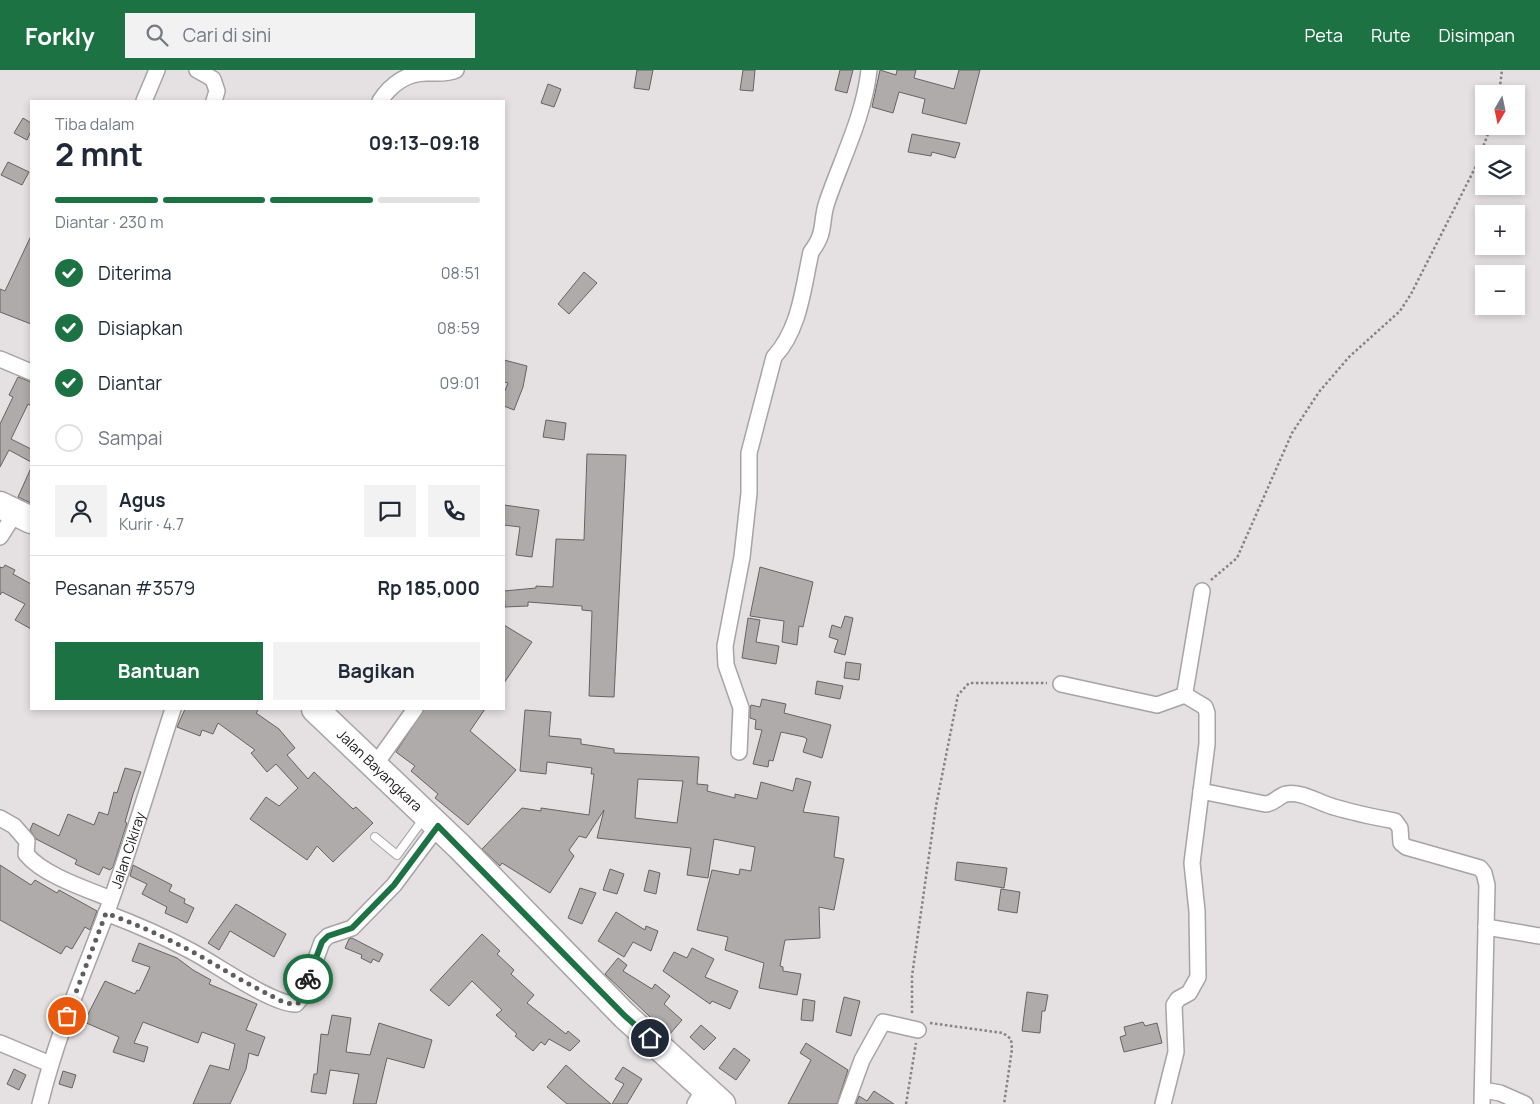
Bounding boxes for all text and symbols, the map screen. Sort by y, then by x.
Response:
search box [125,13,475,58]
text: Forkly [25,19,95,52]
icon: search [143,21,171,49]
text: Cari di sini [183,22,272,48]
text: Peta [1304,23,1343,47]
text: Rute [1371,23,1410,47]
text: Disimpan [1438,23,1515,47]
north arrow [1475,85,1525,135]
map controls [1475,85,1525,315]
text: Tiba dalam [55,113,134,135]
text: 09:13–09:18 [369,130,480,156]
text: 2 mnt [55,132,143,176]
button: layers [1475,145,1525,195]
button: + [1475,205,1525,255]
text: Diantar · 230 m [55,211,163,233]
icon: check [55,259,83,287]
text: Diterima [98,260,171,286]
text: 08:51 [441,262,480,284]
button: − [1475,265,1525,315]
icon: check [55,314,83,342]
text: Disiapkan [98,315,183,341]
text: 08:59 [437,317,480,339]
icon: check [55,369,83,397]
text: Diantar [98,370,162,396]
text: 09:01 [440,372,480,394]
text: Sampai [98,425,163,451]
button: person [55,485,107,537]
button: chat [364,485,416,537]
button: phone [428,485,480,537]
text: Agus [119,487,166,513]
text: Kurir · 4.7 [119,513,184,535]
text: Pesanan #3579 [55,575,195,601]
text: Rp 185,000 [378,575,480,601]
button: Bantuan [55,642,263,700]
button: Bagikan [273,642,480,700]
street label: Jalan Bayangkara [333,725,427,815]
street label: Jalan Cikiray [106,809,149,891]
courier [283,954,333,1004]
icon: bike [294,965,322,993]
pin [46,995,88,1037]
icon: bag [53,1002,81,1030]
pin [629,1017,671,1059]
icon: home [636,1024,664,1052]

